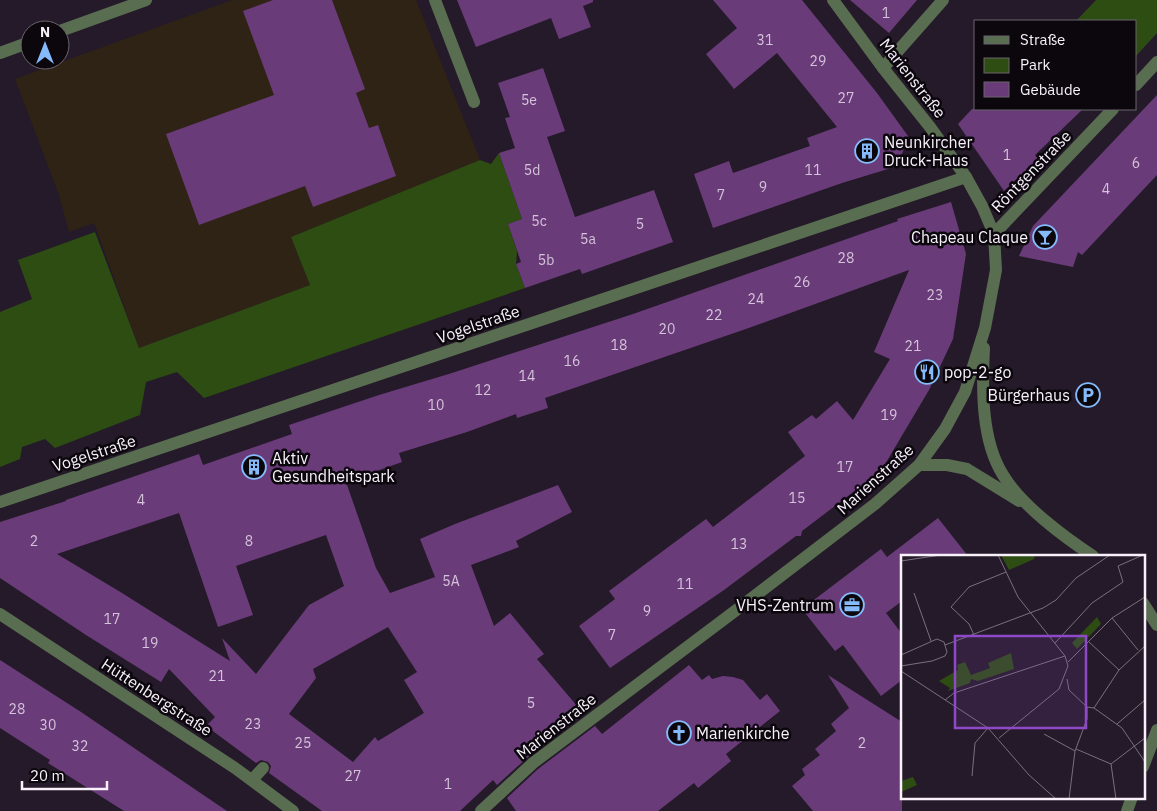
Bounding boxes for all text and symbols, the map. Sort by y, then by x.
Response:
house number: 1 [882,4,890,22]
north arrow [20,20,70,70]
legend [974,20,1137,110]
text: N [40,23,50,41]
text: Straße [1020,30,1065,49]
house number: 31 [757,31,773,49]
street label: Marienstraße [876,34,951,122]
house number: 29 [810,52,826,70]
text: Park [1020,55,1050,74]
text: Gebäude [1020,80,1081,99]
house number: 27 [838,89,854,107]
house number: 5e [521,91,537,109]
street label: Röntgenstraße [987,126,1075,216]
place label: Neunkircher Druck-Haus [884,132,972,170]
building icon: Neunkircher Druck-Haus [854,138,880,164]
house number: 1 [1003,146,1011,164]
house number: 6 [1132,154,1140,172]
house number: 5d [524,161,540,179]
house number: 11 [805,161,821,179]
house number: 9 [759,178,767,196]
house number: 4 [1102,180,1110,198]
house number: 7 [717,186,725,204]
house number: 5c [531,212,547,230]
house number: 5 [636,215,644,233]
bar icon: Chapeau Claque [1032,224,1058,250]
place label: Chapeau Claque [911,227,1028,247]
house number: 5a [580,230,596,248]
house number: 28 [838,249,854,267]
house number: 5b [538,251,554,269]
house number: 26 [794,273,810,291]
house number: 23 [927,286,943,304]
house number: 24 [748,290,764,308]
street label: Vogelstraße [434,300,522,348]
house number: 22 [706,306,722,324]
house number: 20 [659,320,675,338]
house number: 18 [611,336,627,354]
house number: 21 [905,337,921,355]
house number: 16 [564,352,580,370]
restaurant icon: pop-2-go [914,359,940,385]
place label: pop-2-go [944,362,1011,382]
house number: 14 [519,367,535,385]
house number: 12 [475,381,491,399]
parking icon: Bürgerhaus [1075,382,1101,408]
place label: Bürgerhaus [987,385,1070,405]
house number: 10 [428,396,444,414]
house number: 19 [881,406,897,424]
street label: Vogelstraße [50,430,138,476]
street label: Marienstraße [833,439,918,519]
place label: Aktiv Gesundheitspark [272,448,395,486]
building icon: Aktiv Gesundheitspark [241,454,267,480]
house number: 17 [837,458,853,476]
house number: 15 [789,489,805,507]
house number: 4 [137,491,145,509]
house number: 2 [30,532,38,550]
house number: 8 [245,532,253,550]
house number: 13 [731,535,747,553]
inset map [901,555,1144,798]
house number: 5A [442,572,460,590]
house number: 11 [677,575,693,593]
office icon: VHS-Zentrum [839,592,865,618]
place label: VHS-Zentrum [736,595,834,615]
house number: 9 [643,602,651,620]
house number: 17 [104,610,120,628]
house number: 7 [608,626,616,644]
house number: 19 [142,634,158,652]
street label: Hüttenbergstraße [98,654,216,740]
house number: 21 [209,667,225,685]
street label: Marienstraße [512,688,600,763]
house number: 5 [527,694,535,712]
house number: 28 [9,700,25,718]
house number: 23 [245,715,261,733]
house number: 30 [40,716,56,734]
church icon: Marienkirche [666,720,692,746]
place label: Marienkirche [696,723,790,743]
house number: 25 [295,734,311,752]
house number: 2 [858,734,866,752]
house number: 32 [72,737,88,755]
scale bar [22,758,108,790]
text: 20 m [30,766,65,785]
house number: 27 [345,767,361,785]
house number: 1 [444,775,452,793]

